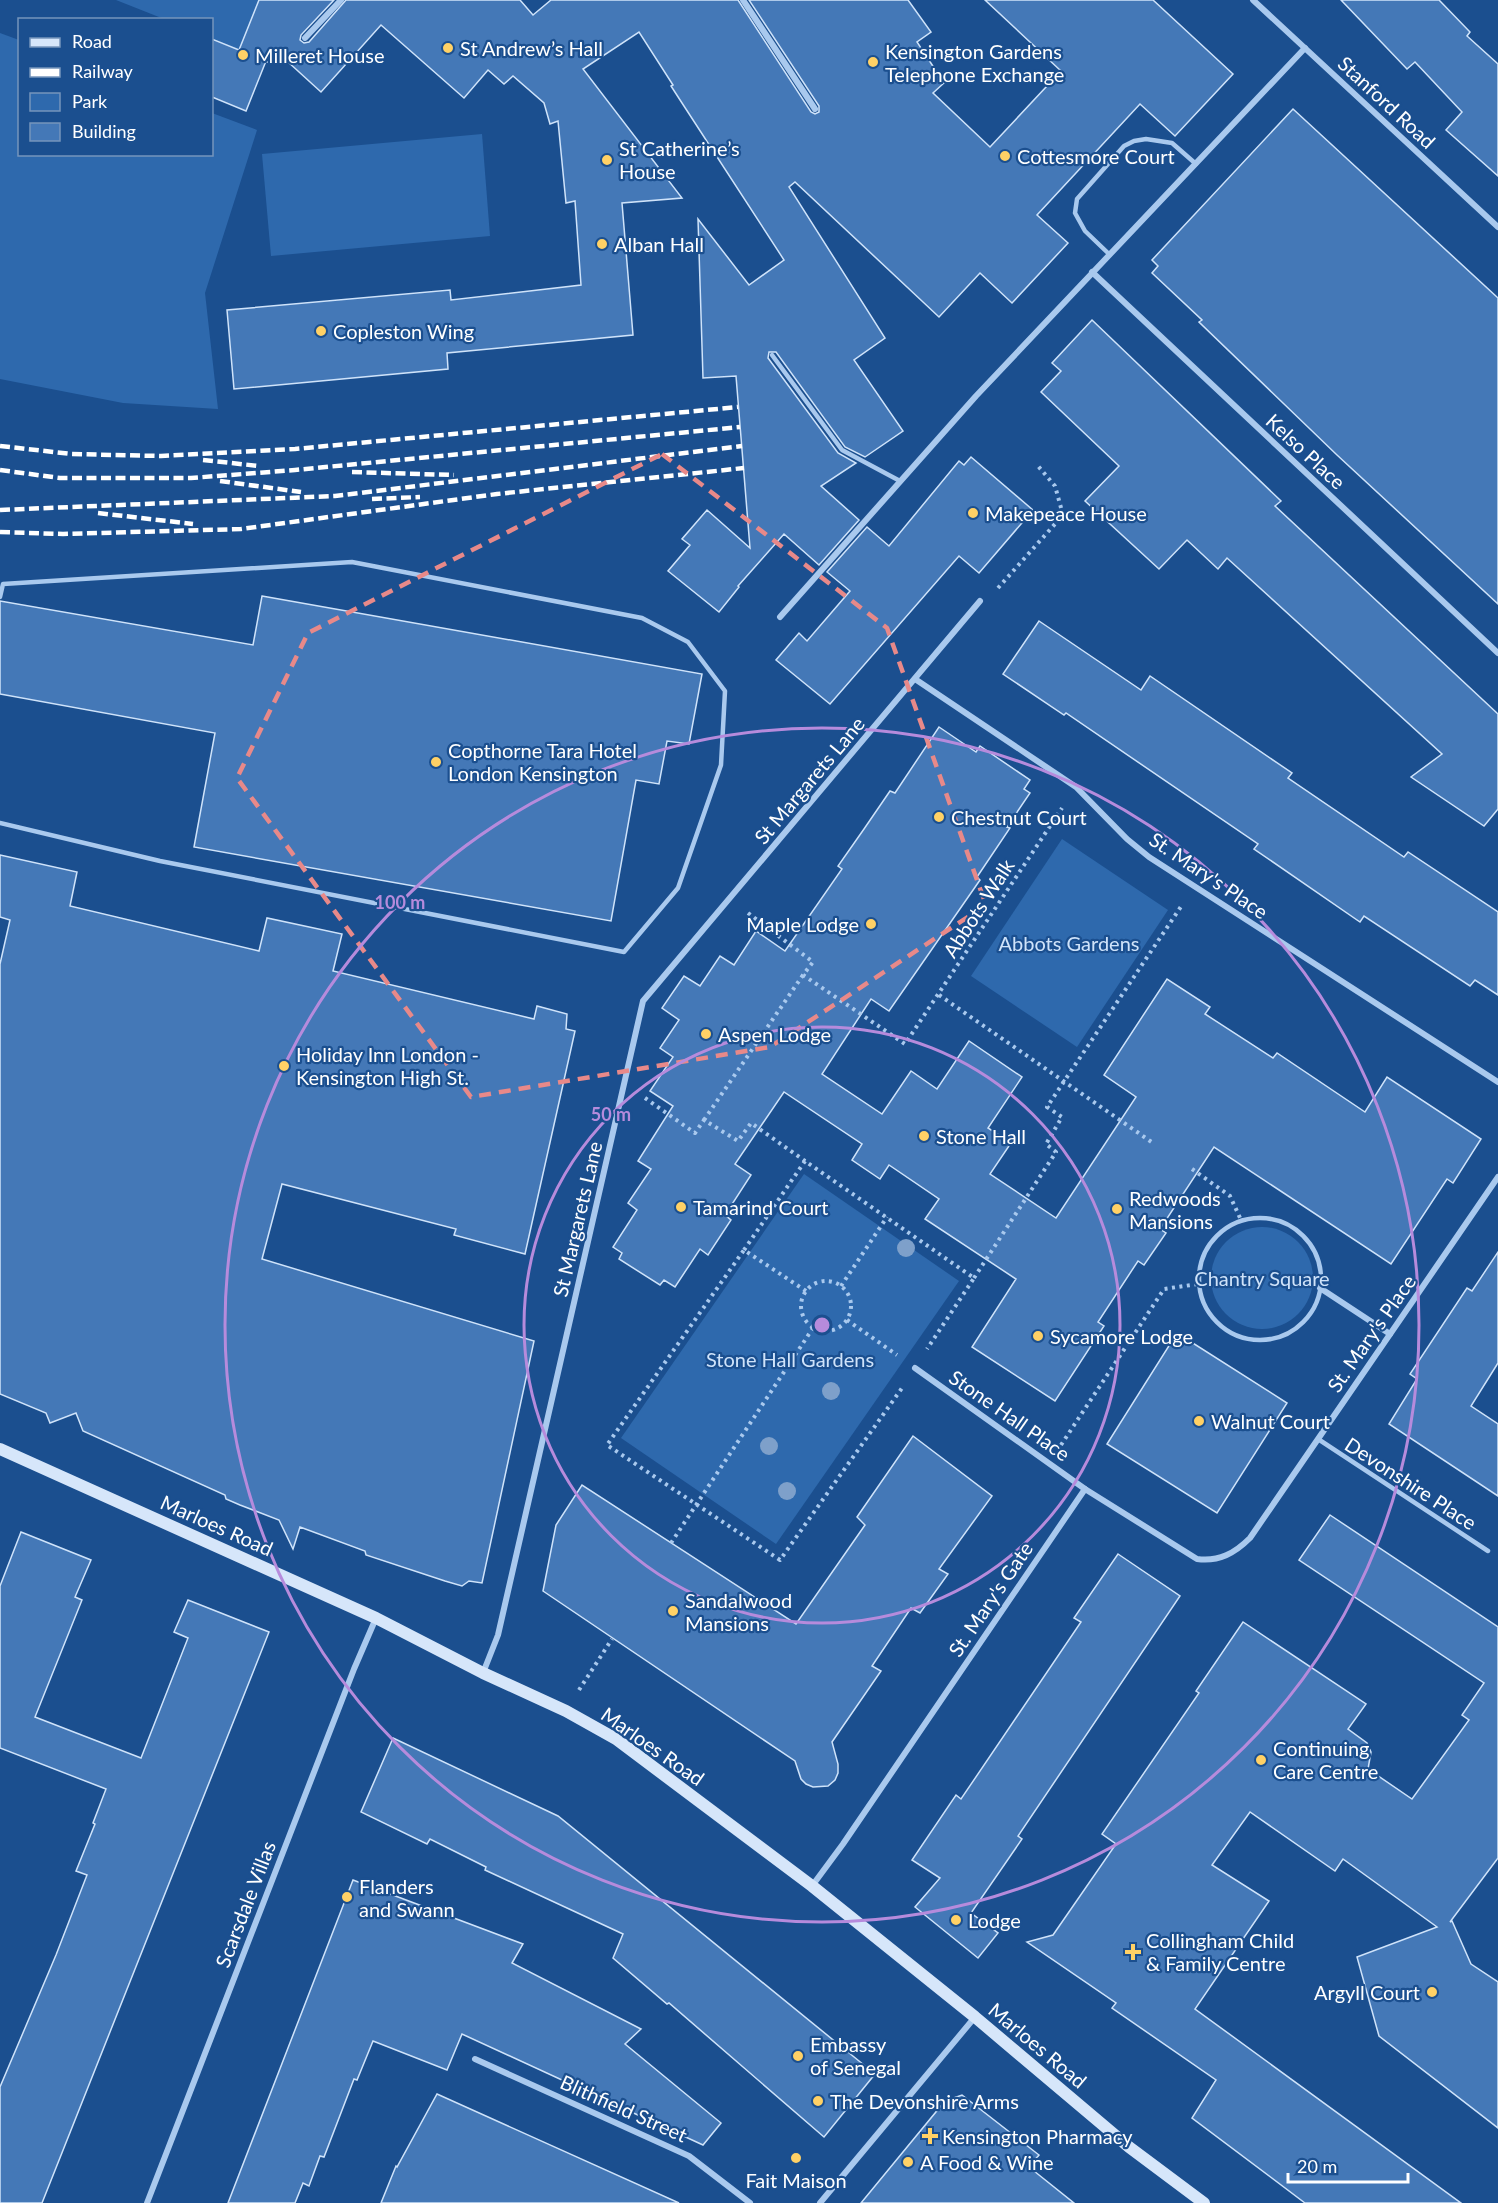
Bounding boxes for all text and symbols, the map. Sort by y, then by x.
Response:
legend [18,18,213,156]
text: Road [72,30,112,52]
place label: St Andrew’s Hall [460,36,603,60]
place label: Kensington Gardens Telephone Exchange [885,39,1064,86]
marker: St Andrew’s Hall [441,41,455,55]
place label: Milleret House [255,43,385,67]
marker: Milleret House [236,48,250,62]
street label: Stanford Road [1333,51,1441,153]
marker: Kensington Gardens Telephone Exchange [866,55,880,69]
text: Railway [72,60,133,82]
text: Park [72,90,108,112]
text: Building [72,120,136,142]
place label: St Catherine’s House [619,136,740,183]
place label: Cottesmore Court [1017,144,1175,168]
marker: Cottesmore Court [998,149,1012,163]
marker: St Catherine’s House [600,153,614,167]
place label: Alban Hall [614,232,704,256]
marker: Alban Hall [595,237,609,251]
place label: Copleston Wing [333,319,474,343]
marker: Copleston Wing [314,324,328,338]
street label: Kelso Place [1261,408,1351,494]
place label: Makepeace House [985,501,1147,525]
marker: Makepeace House [966,506,980,520]
street label: St Margarets Lane [749,712,869,848]
place label: Copthorne Tara Hotel London Kensington [448,738,637,785]
marker: Copthorne Tara Hotel London Kensington [429,755,443,769]
place label: Chestnut Court [951,805,1087,829]
marker: Chestnut Court [932,810,946,824]
street label: St. Mary's Place [1145,827,1273,923]
street label: Abbots Walk [937,854,1019,962]
text: 100 m [375,891,425,913]
place label: Maple Lodge [746,912,859,936]
marker: Maple Lodge [864,917,878,931]
park label: Abbots Gardens [999,931,1139,955]
place label: Aspen Lodge [718,1022,831,1046]
marker: Aspen Lodge [699,1027,713,1041]
place label: Holiday Inn London - Kensington High St. [296,1042,479,1089]
marker: Holiday Inn London - Kensington High St. [277,1059,291,1073]
text: 50 m [591,1103,631,1125]
place label: Stone Hall [936,1124,1026,1148]
marker: Stone Hall [917,1129,931,1143]
street label: St Margarets Lane [547,1139,607,1299]
place label: Redwoods Mansions [1129,1186,1221,1233]
place label: Tamarind Court [693,1195,829,1219]
marker: Tamarind Court [674,1200,688,1214]
marker: Redwoods Mansions [1110,1202,1124,1216]
park label: Chantry Square [1194,1266,1330,1290]
street label: St. Mary's Place [1322,1270,1420,1396]
centre of rings [812,1315,832,1335]
place label: Sycamore Lodge [1050,1324,1193,1348]
marker: Sycamore Lodge [1031,1329,1045,1343]
park label: Stone Hall Gardens [706,1347,874,1371]
street label: Stone Hall Place [945,1365,1075,1465]
place label: Walnut Court [1211,1409,1330,1433]
marker: Walnut Court [1192,1414,1206,1428]
street label: Devonshire Place [1341,1432,1481,1534]
street label: Marloes Road [157,1490,277,1560]
street label: St. Mary's Gate [943,1537,1037,1661]
place label: Sandalwood Mansions [685,1588,792,1635]
marker: Sandalwood Mansions [666,1604,680,1618]
street label: Marloes Road [597,1702,709,1790]
place label: Continuing Care Centre [1273,1736,1378,1783]
marker: Continuing Care Centre [1254,1753,1268,1767]
street label: Scarsdale Villas [210,1837,280,1971]
place label: Flanders and Swann [359,1874,455,1921]
marker: Flanders and Swann [340,1890,354,1904]
place label: Lodge [968,1908,1021,1932]
marker: Lodge [949,1913,963,1927]
place label: Collingham Child & Family Centre [1146,1928,1294,1975]
marker: Collingham Child & Family Centre [1124,1943,1142,1961]
place label: Argyll Court [1314,1980,1420,2004]
marker: Argyll Court [1425,1985,1439,1999]
street label: Marloes Road [984,1997,1092,2093]
place label: Embassy of Senegal [810,2032,901,2079]
marker: Embassy of Senegal [791,2049,805,2063]
street label: Blithfield Street [557,2069,691,2147]
place label: The Devonshire Arms [830,2089,1019,2113]
marker: The Devonshire Arms [811,2094,825,2108]
place label: Kensington Pharmacy [942,2124,1133,2148]
marker: Kensington Pharmacy [923,2129,937,2143]
scale bar [1288,2146,1408,2184]
place label: A Food & Wine [920,2150,1054,2174]
marker: Fait Maison [789,2151,803,2165]
marker: A Food & Wine [901,2155,915,2169]
text: 20 m [1297,2155,1337,2177]
place label: Fait Maison [745,2168,847,2192]

